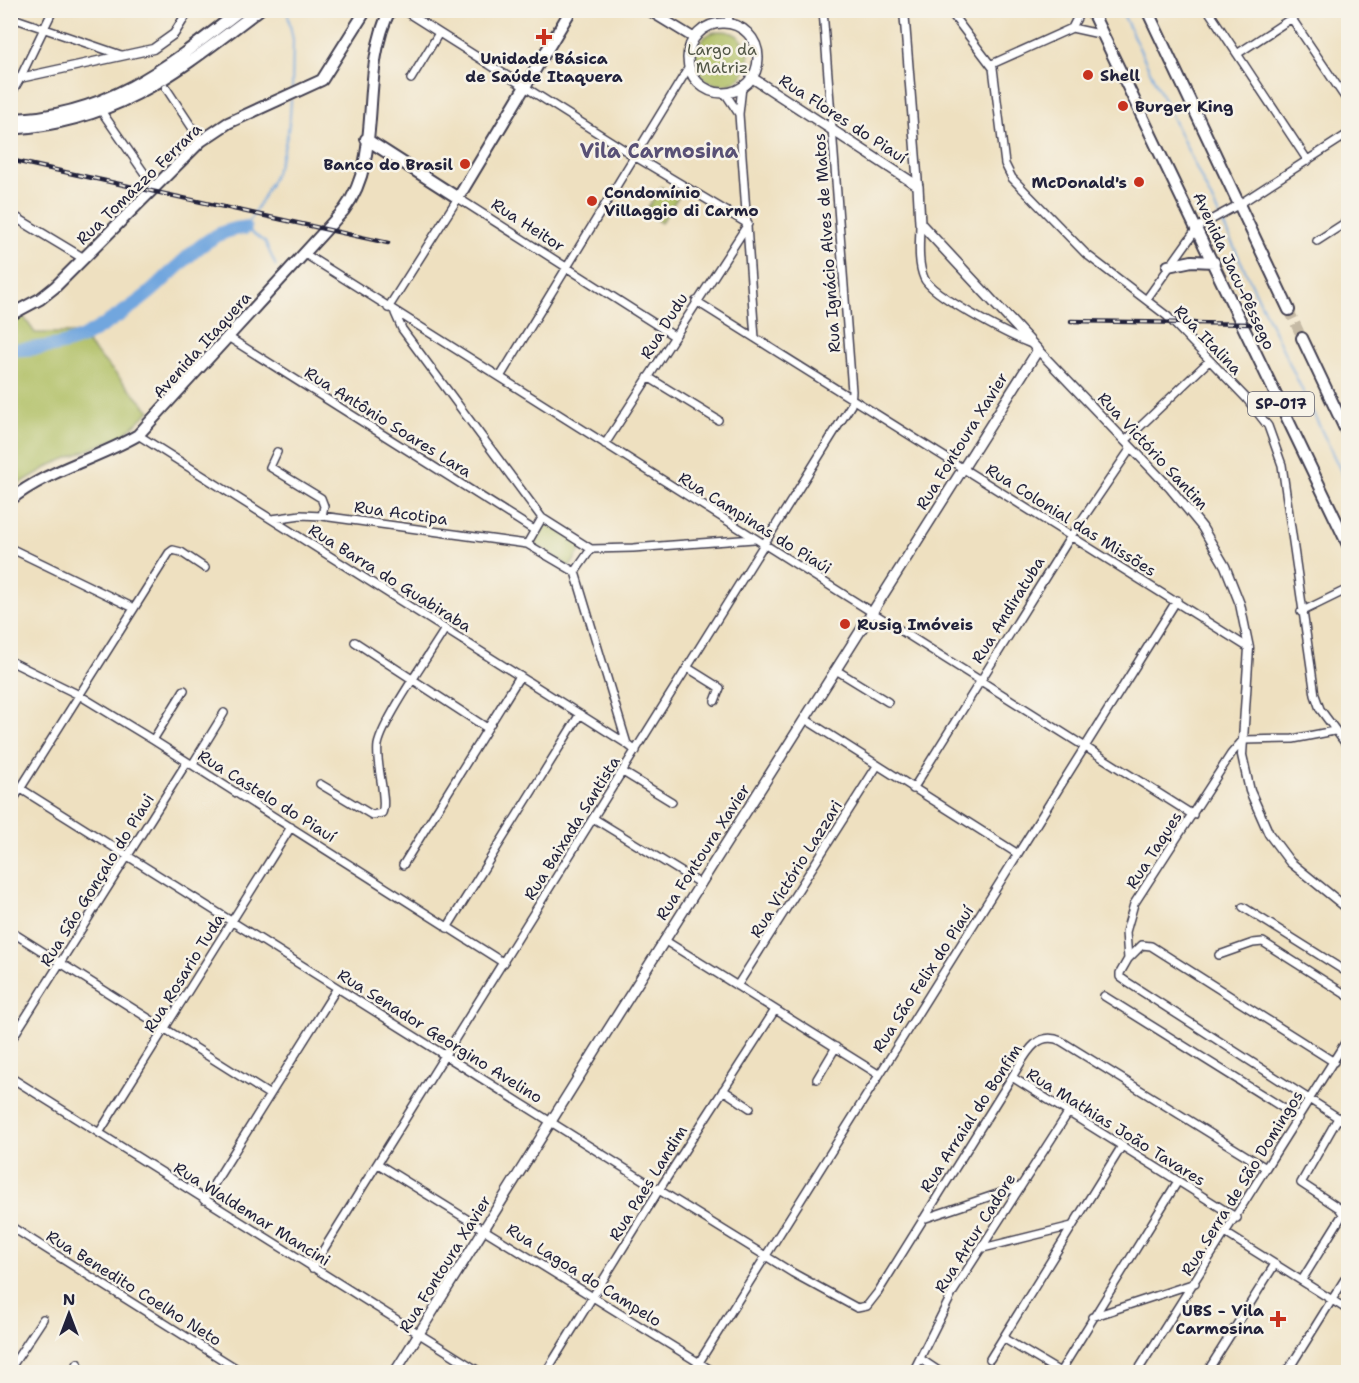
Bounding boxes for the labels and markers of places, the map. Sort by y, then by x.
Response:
marker: Unidade Básica de Saúde Itaquera [535,28,553,46]
place label: Unidade Básica de Saúde Itaquera [465,48,623,87]
place label: Shell [1100,65,1141,86]
marker: Shell [1081,68,1095,82]
place label: Burger King [1135,96,1234,117]
marker: Burger King [1116,99,1130,113]
place label: Banco do Brasil [323,154,453,175]
marker: Banco do Brasil [458,157,472,171]
place label: McDonald's [1032,172,1127,193]
marker: McDonald's [1132,175,1146,189]
place label: Condomínio Villaggio di Carmo [604,182,759,221]
marker: Condomínio Villaggio di Carmo [585,194,599,208]
place label: Rusig Imóveis [857,614,973,635]
marker: Rusig Imóveis [838,617,852,631]
place label: UBS - Vila Carmosina [1175,1300,1264,1339]
marker: UBS - Vila Carmosina [1269,1310,1287,1328]

